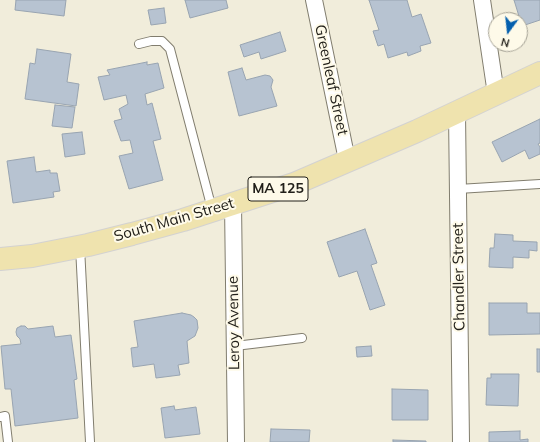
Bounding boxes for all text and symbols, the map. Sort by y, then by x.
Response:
north arrow [488,12,528,52]
street label: Greenleaf Street [310,23,352,137]
text: N [499,35,511,50]
road number: MA 125 [248,177,308,201]
street label: South Main Street [112,194,236,246]
street label: Chandler Street [449,223,469,331]
street label: Leroy Avenue [224,276,244,370]

